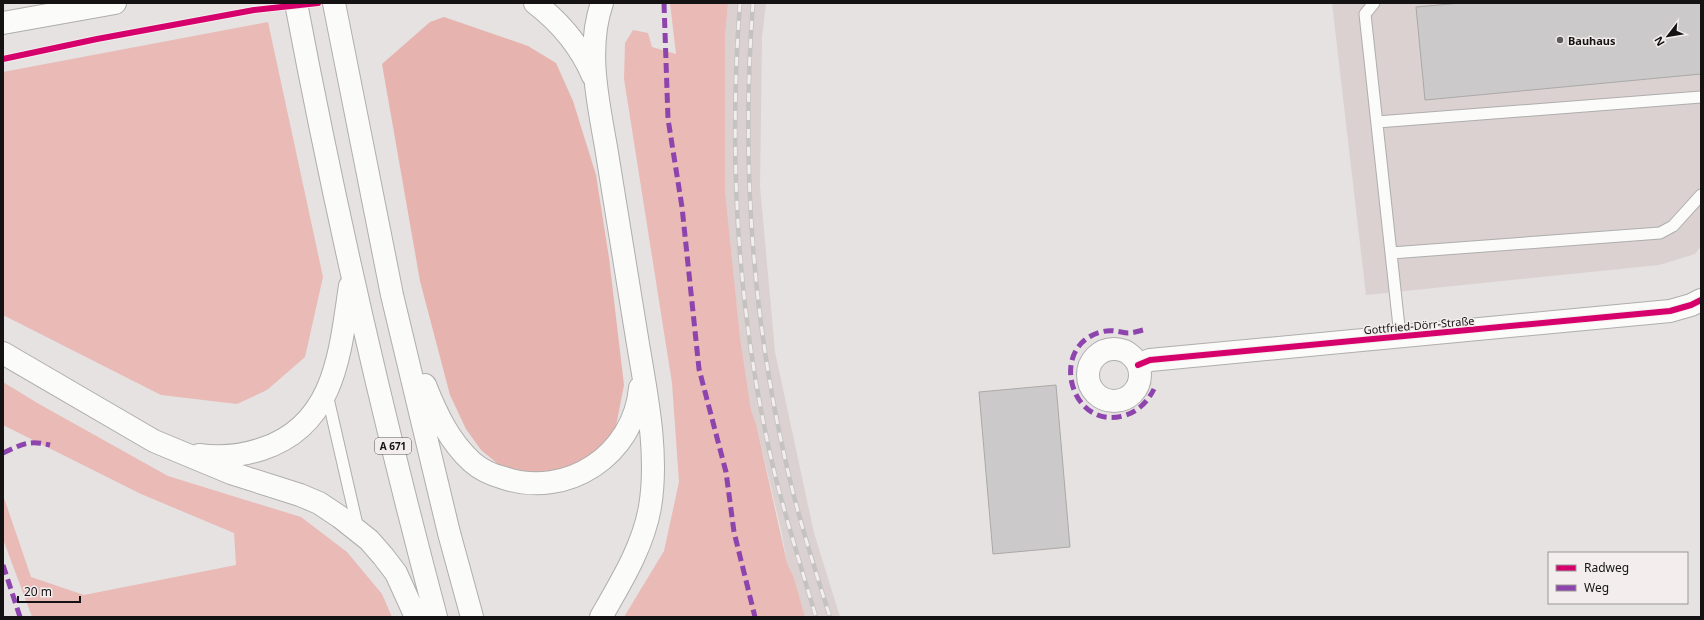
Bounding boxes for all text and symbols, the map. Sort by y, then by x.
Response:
north arrow [1648,16,1688,56]
place label: Bauhaus [1568,33,1616,48]
text: N [1650,34,1668,49]
marker: Bauhaus [1555,35,1565,45]
street label: Gottfried-Dörr-Straße [1363,313,1475,337]
road number: A 671 [375,438,411,454]
legend [1548,552,1688,604]
text: Radweg [1584,559,1629,576]
scale bar [18,578,80,604]
text: Weg [1584,579,1609,596]
text: 20 m [24,583,52,600]

